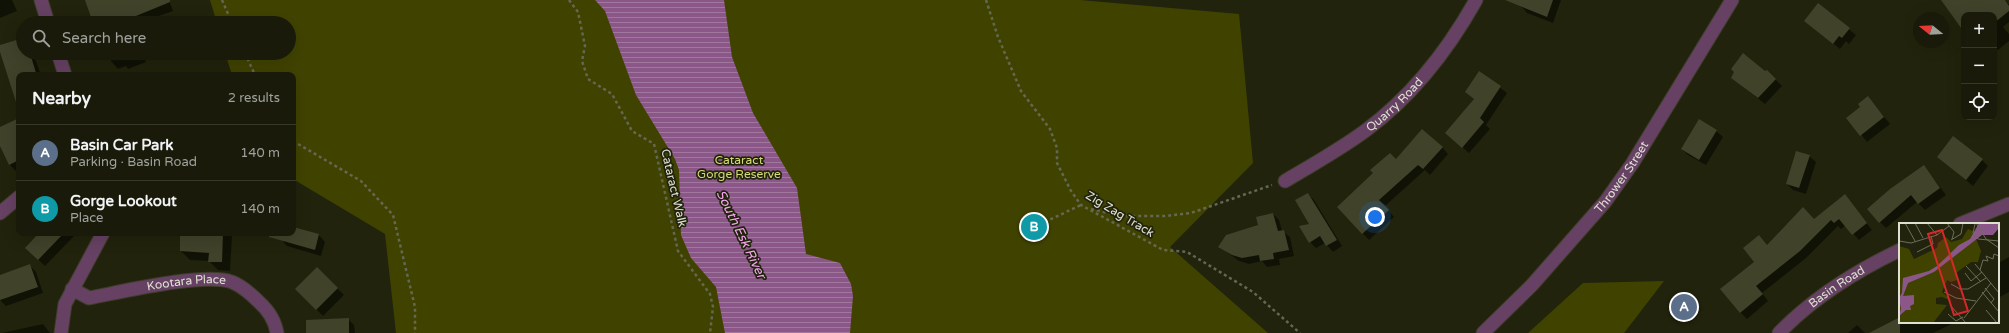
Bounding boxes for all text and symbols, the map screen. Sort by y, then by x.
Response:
north arrow [1913,12,1949,48]
map controls [1961,12,1997,120]
button: + [1961,12,1997,48]
search box [16,16,296,60]
icon: search [30,27,52,49]
text: Search here [62,29,146,47]
button: − [1961,48,1997,84]
street label: Quarry Road [1363,75,1426,135]
button: locate [1961,84,1997,120]
text: Nearby [32,88,91,109]
text: 2 results [228,90,280,106]
text: Basin Car Park [70,136,173,154]
street label: Thrower Street [1592,138,1651,216]
text: A [40,145,50,161]
text: 140 m [240,145,280,161]
street label: Cataract Walk [658,148,690,229]
park label: Cataract Gorge Reserve [697,153,781,181]
text: Parking · Basin Road [70,154,197,170]
water label: South Esk River [713,187,770,283]
street label: Zig Zag Track [1083,188,1157,240]
text: Gorge Lookout [70,192,177,210]
text: B [40,201,50,217]
text: 140 m [240,201,280,217]
your location [1365,207,1385,227]
text: Place [70,210,103,226]
pin: B [1021,212,1047,242]
inset map [1899,223,1999,323]
street label: Basin Road [1806,263,1867,311]
street label: Kootara Place [146,272,227,293]
pin: A [1671,292,1697,322]

